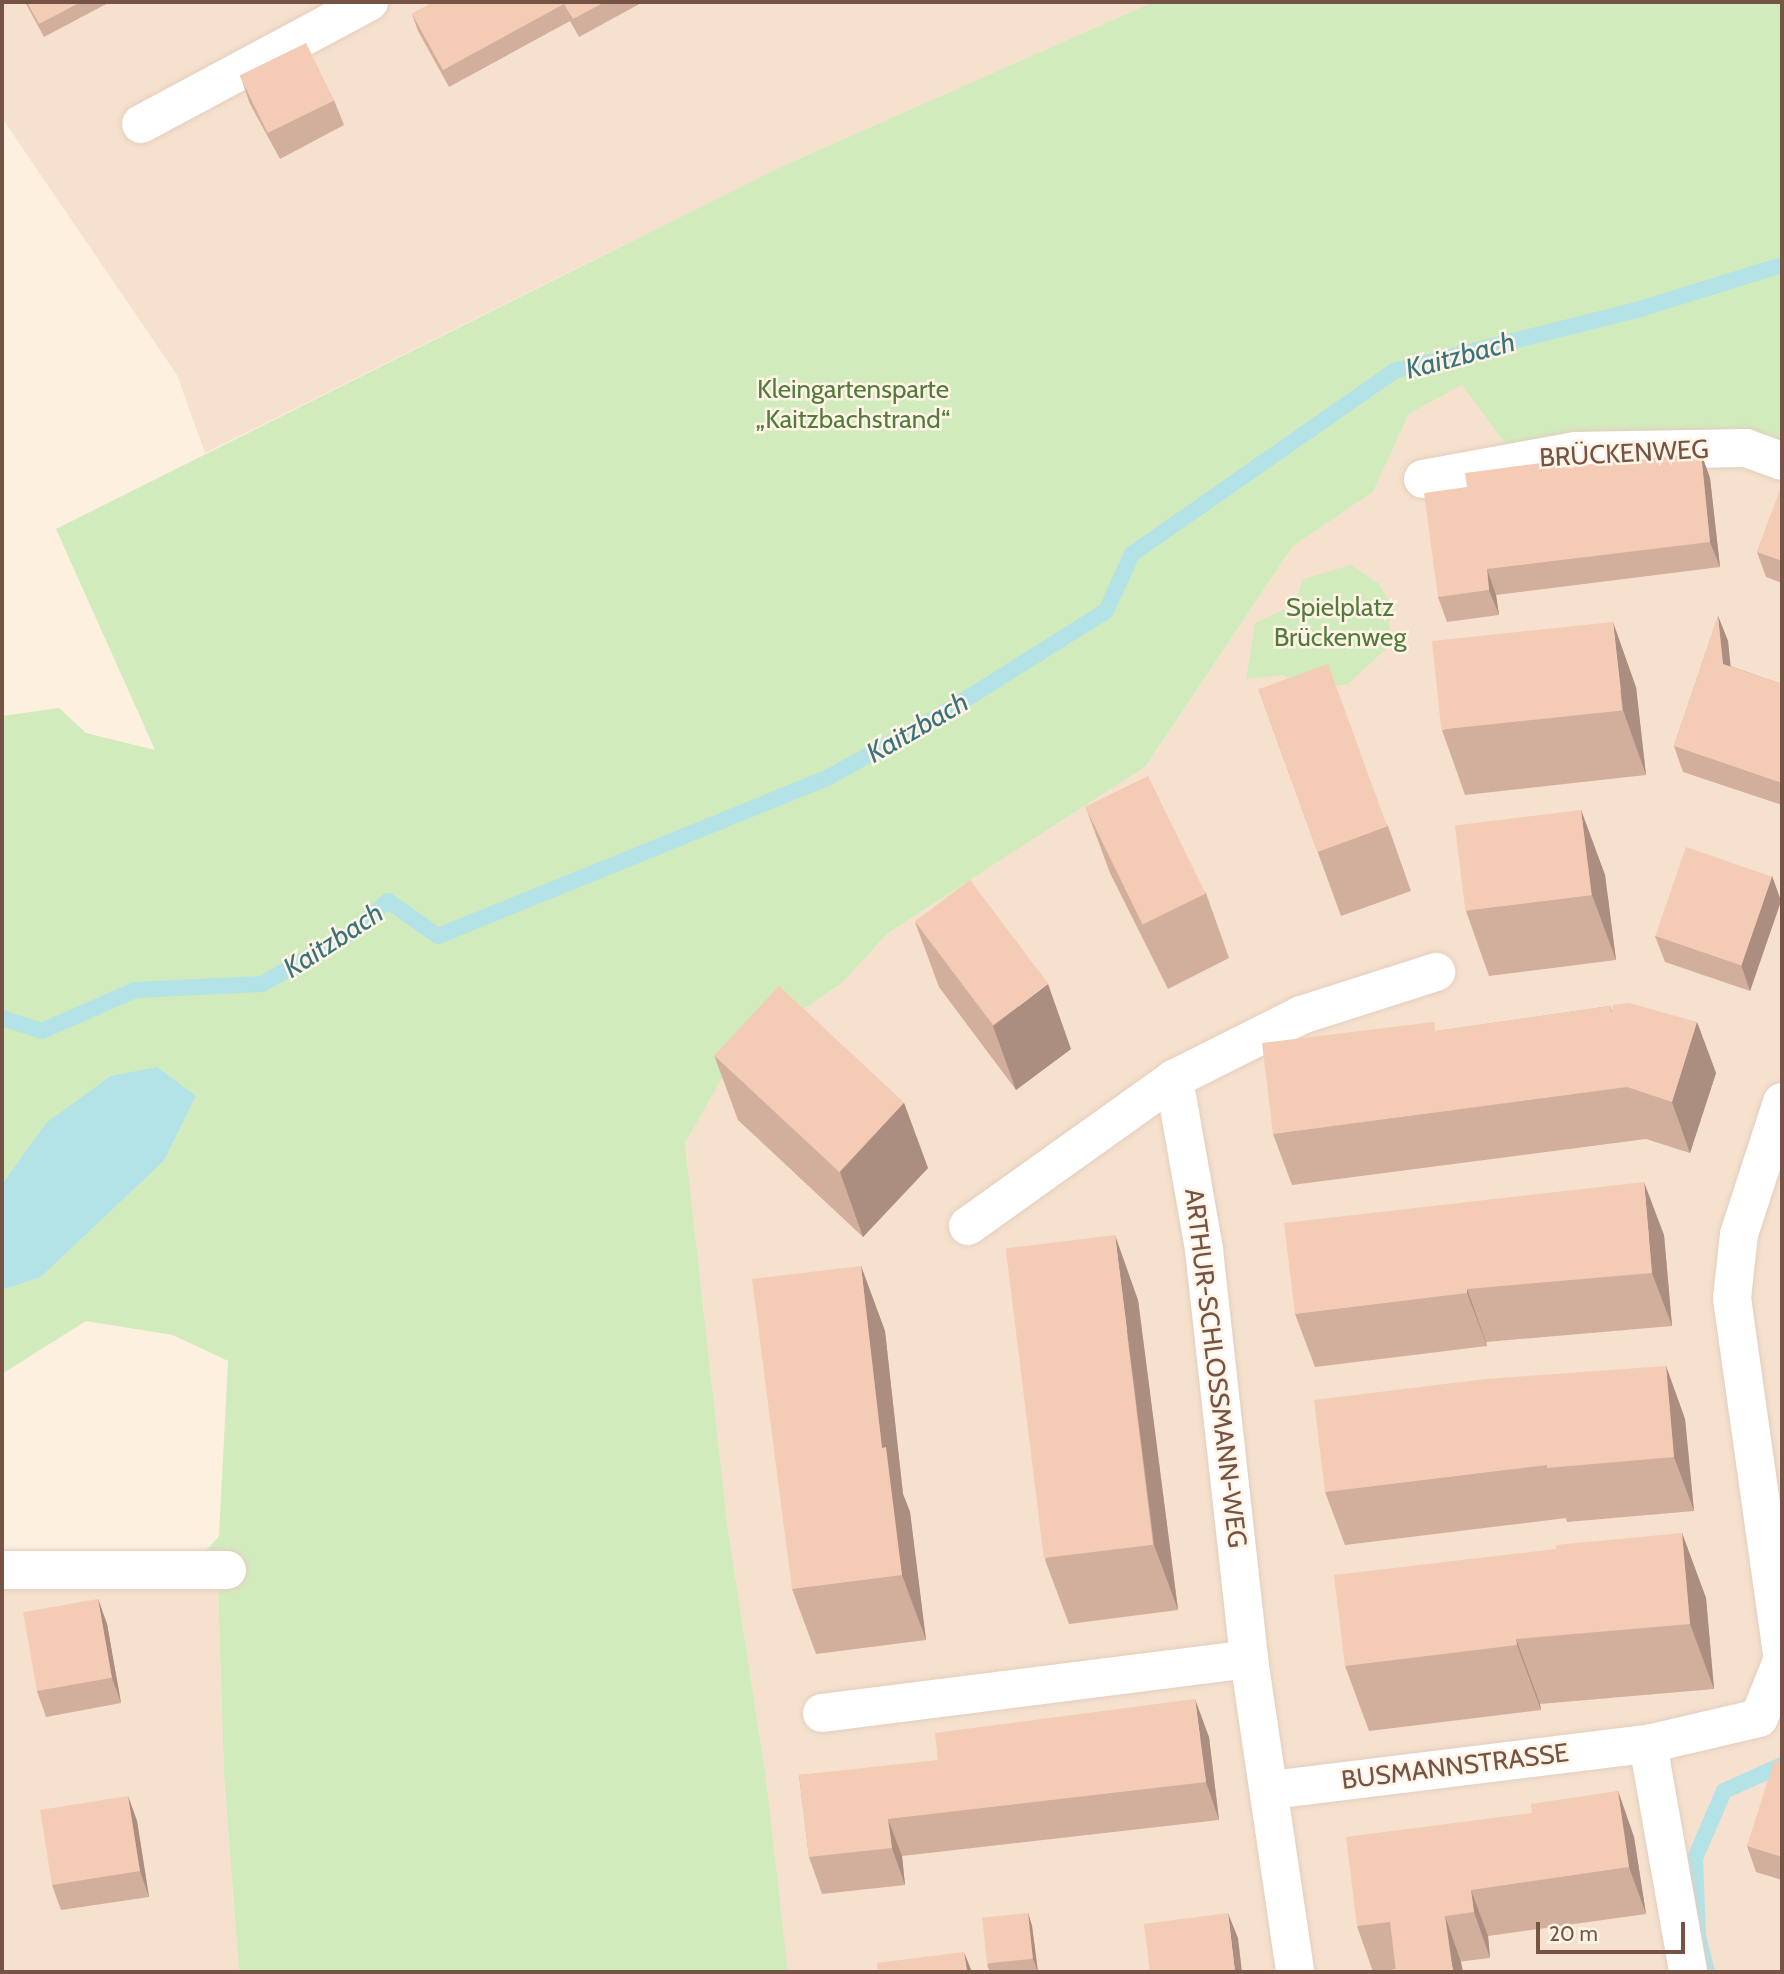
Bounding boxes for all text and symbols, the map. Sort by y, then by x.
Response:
water label: Kaitzbach [1401,324,1519,386]
park label: Kleingartensparte „Kaitzbachstrand“ [756,374,950,436]
street label: BRÜCKENWEG [1538,434,1710,474]
park label: Spielplatz Brückenweg [1274,592,1406,654]
water label: Kaitzbach [860,684,974,770]
water label: Kaitzbach [277,895,389,985]
street label: ARTHUR-SCHLOSSMANN-WEG [1177,1187,1253,1549]
street label: BUSMANNSTRASSE [1340,1738,1570,1796]
scale bar [1539,1908,1688,1952]
text: 20 m [1549,1921,1598,1946]

